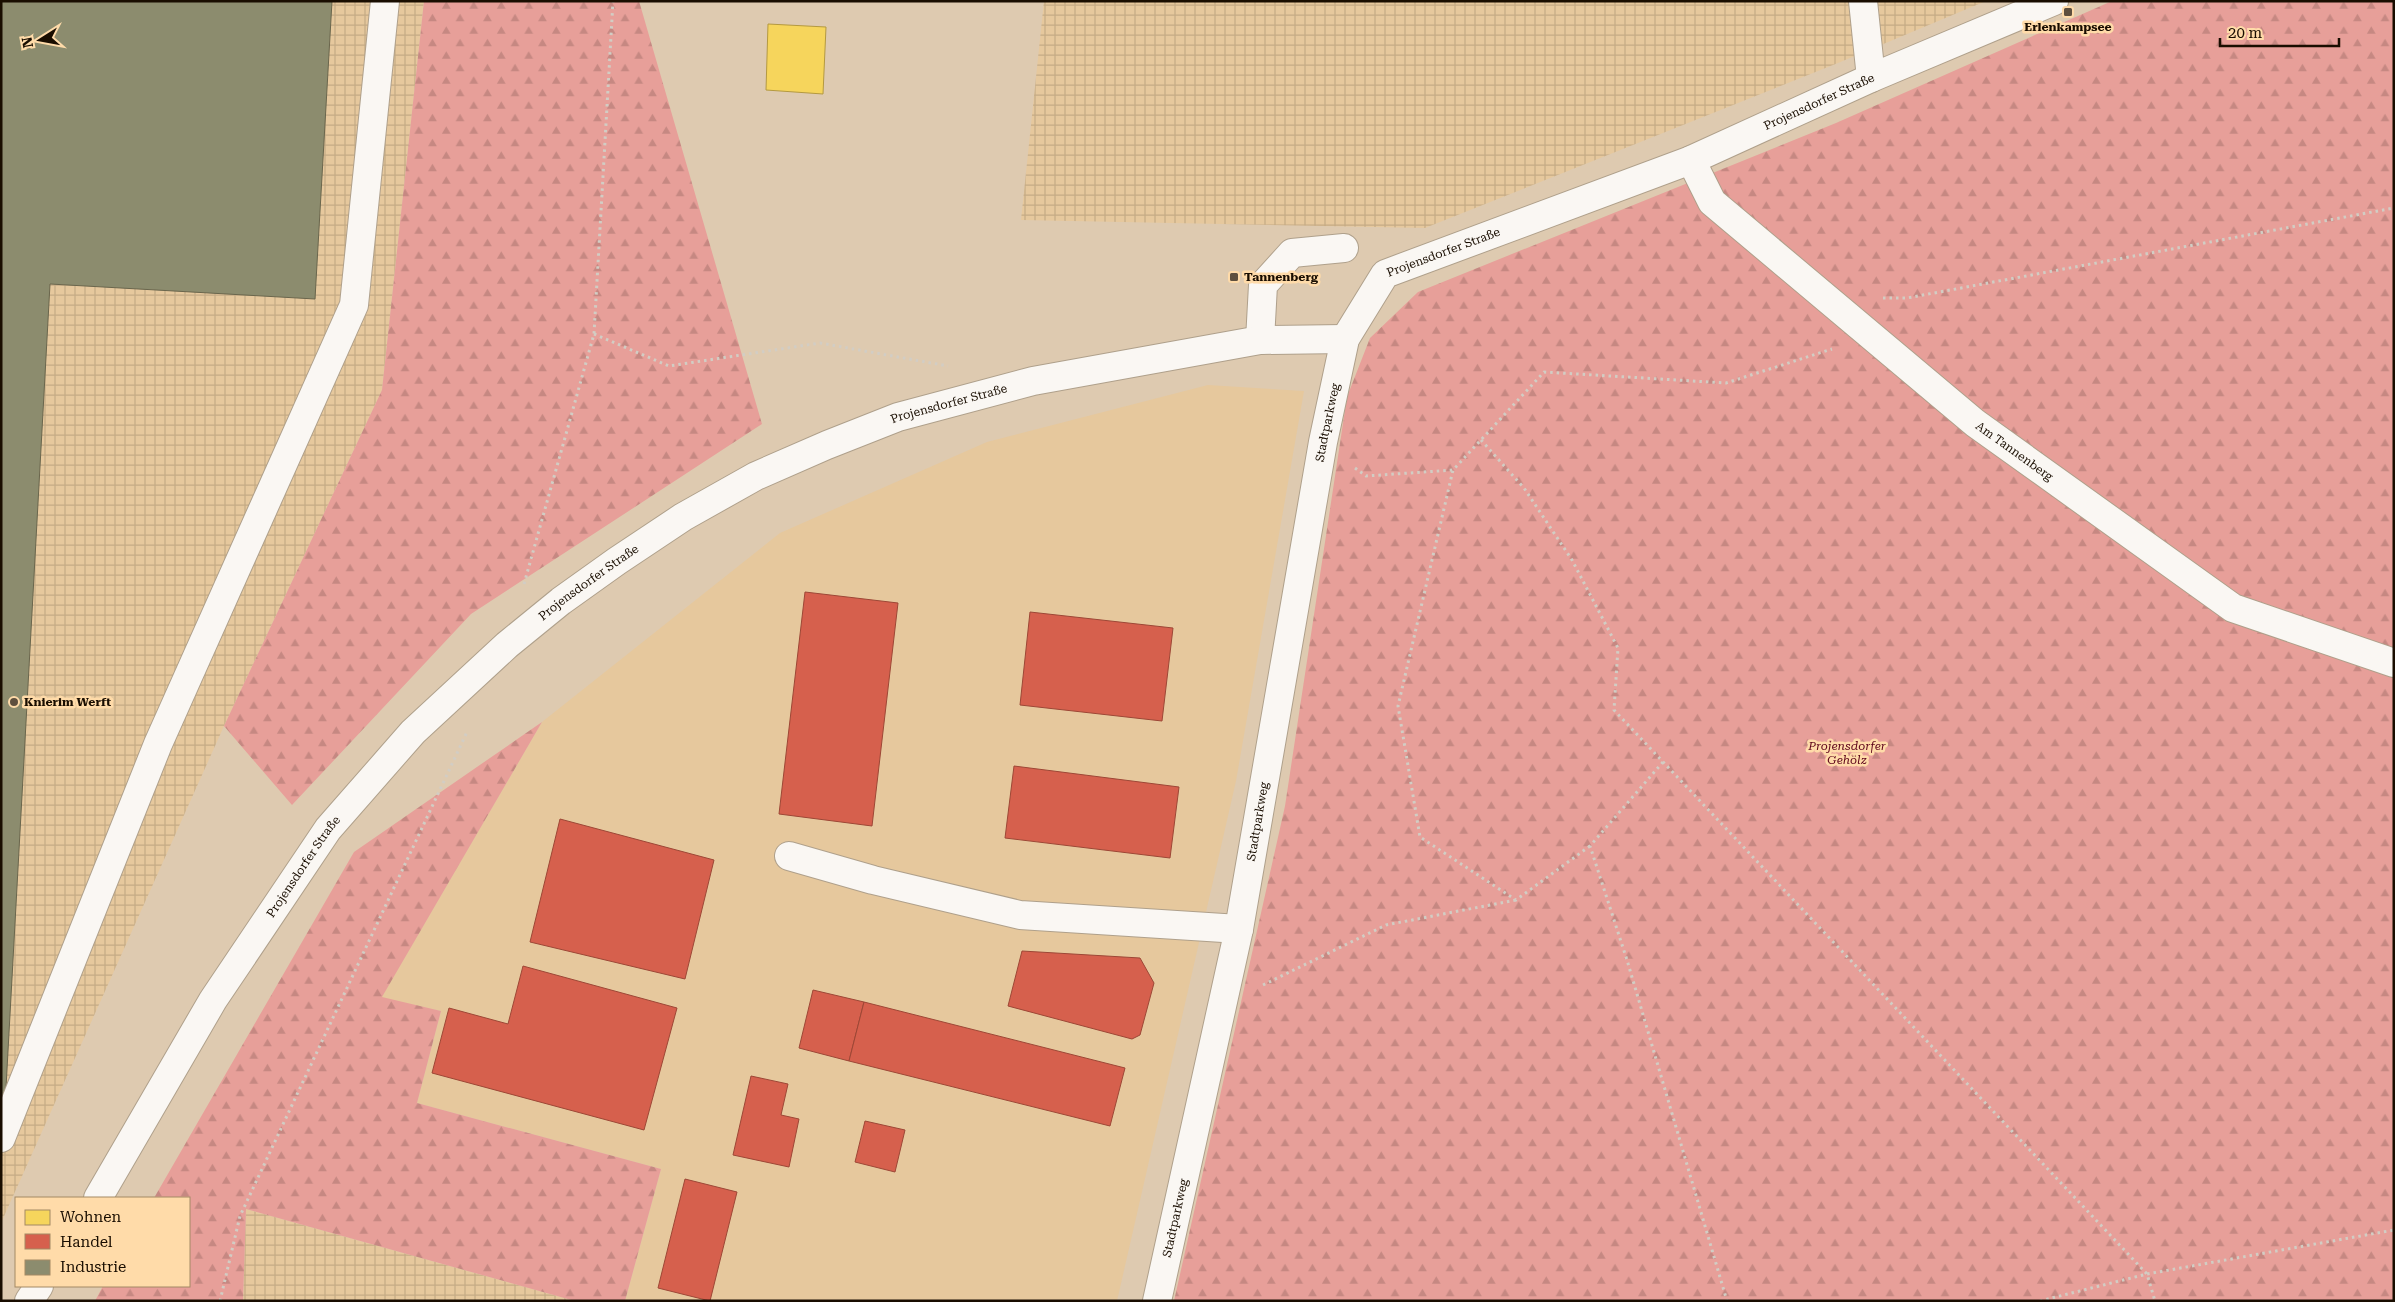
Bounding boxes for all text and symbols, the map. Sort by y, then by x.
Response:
marker: Erlenkampsee [2062,6,2074,18]
north arrow [15,15,65,65]
scale bar [2220,15,2339,47]
place label: Erlenkampsee [2024,20,2112,34]
text: 20 m [2228,24,2263,42]
text: N [18,35,36,49]
street label: Projensdorfer Straße [1761,70,1877,133]
street label: Projensdorfer Straße [1385,225,1502,280]
place label: Tannenberg [1244,270,1319,284]
marker: Tannenberg [1228,271,1240,283]
street label: Projensdorfer Straße [888,381,1009,426]
street label: Stadtparkweg [1313,382,1342,463]
street label: Am Tannenberg [1973,419,2056,484]
street label: Projensdorfer Straße [536,541,642,623]
place label: Knierim Werft [24,695,111,709]
marker: Knierim Werft [8,696,20,708]
park label: Projensdorfer Gehölz [1807,739,1886,767]
street label: Stadtparkweg [1244,781,1271,862]
street label: Projensdorfer Straße [264,813,343,920]
street label: Stadtparkweg [1160,1177,1191,1259]
legend [15,1197,190,1287]
text: Wohnen [60,1208,121,1226]
text: Handel [60,1233,113,1251]
text: Industrie [60,1258,126,1276]

